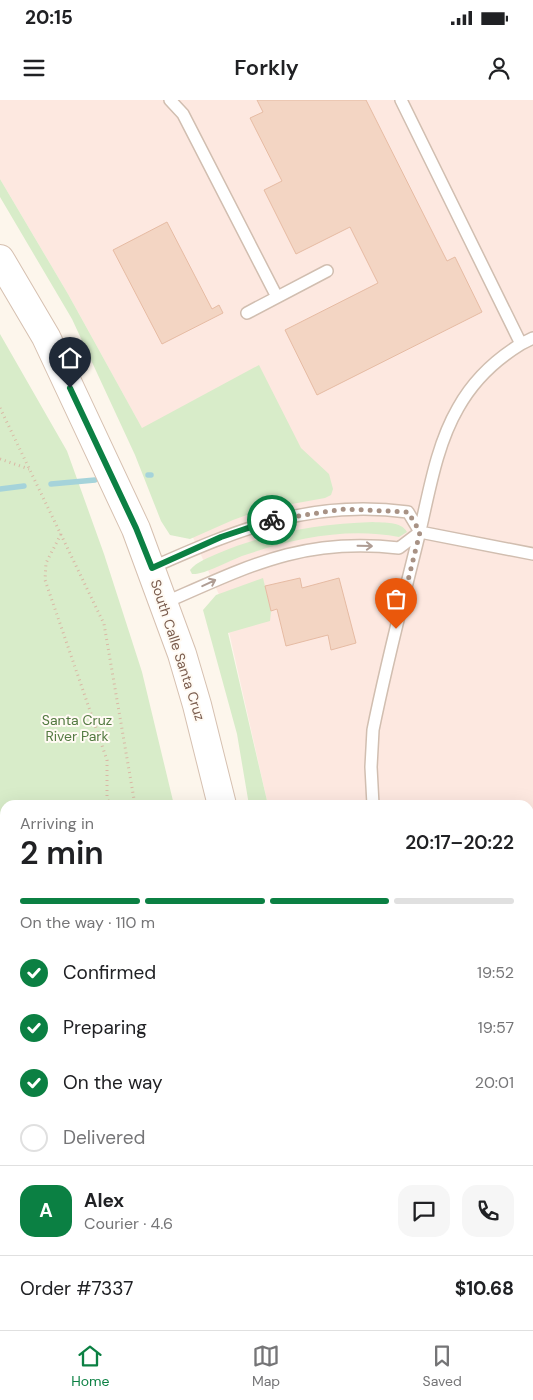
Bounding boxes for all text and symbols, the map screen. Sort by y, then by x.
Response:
text: 20:15 [25,5,73,30]
text: Forkly [234,53,299,82]
icon: menu [20,54,48,82]
icon: person [485,54,513,82]
pin [49,337,91,388]
icon: home [56,344,84,372]
courier [247,495,297,545]
icon: bike [258,506,286,534]
one-way arrow [356,541,373,551]
street label: South Calle Santa Cruz [147,577,209,723]
one-way arrow [201,578,216,588]
pin [375,578,417,629]
icon: bag [382,585,410,613]
park label: Santa Cruz River Park [42,711,112,745]
text: Arriving in [20,813,94,834]
text: 20:17–20:22 [405,830,514,855]
text: 2 min [20,832,104,874]
text: On the way · 110 m [20,912,155,933]
icon: check [20,959,48,987]
text: Confirmed [63,960,156,985]
text: 19:52 [477,962,514,983]
icon: check [20,1014,48,1042]
text: Preparing [63,1015,147,1040]
text: 19:57 [478,1017,514,1038]
icon: check [20,1069,48,1097]
text: On the way [63,1070,163,1095]
text: 20:01 [475,1072,514,1093]
text: Delivered [63,1125,145,1150]
button: chat [398,1185,450,1237]
button: phone [462,1185,514,1237]
text: Alex [84,1188,124,1213]
text: A [39,1198,53,1223]
text: Courier · 4.6 [84,1213,173,1234]
text: Order #7337 [20,1276,133,1301]
text: $10.68 [455,1276,514,1301]
tab: Home [71,1342,109,1390]
tab: Map [252,1342,280,1390]
tab: Saved [423,1342,462,1390]

